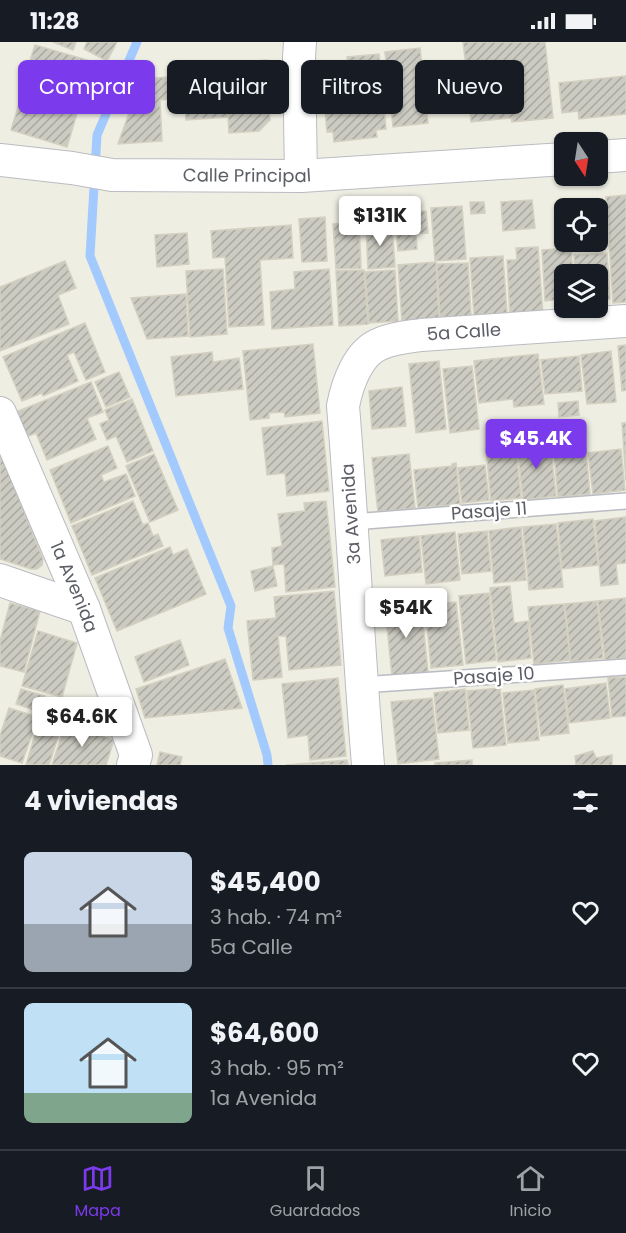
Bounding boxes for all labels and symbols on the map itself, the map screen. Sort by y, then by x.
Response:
north arrow [554,132,608,186]
street label: Calle Principal [183,162,312,188]
pin: $131K [338,196,422,247]
street label: 5a Calle [426,317,502,347]
pin: $45.4K [487,419,585,470]
street label: 3a Avenida [335,463,367,565]
street label: Pasaje 11 [450,495,528,526]
street label: 1a Avenida [44,537,104,636]
pin: $54K [370,588,442,639]
street label: Pasaje 10 [452,660,536,691]
pin: $64.6K [33,697,131,748]

